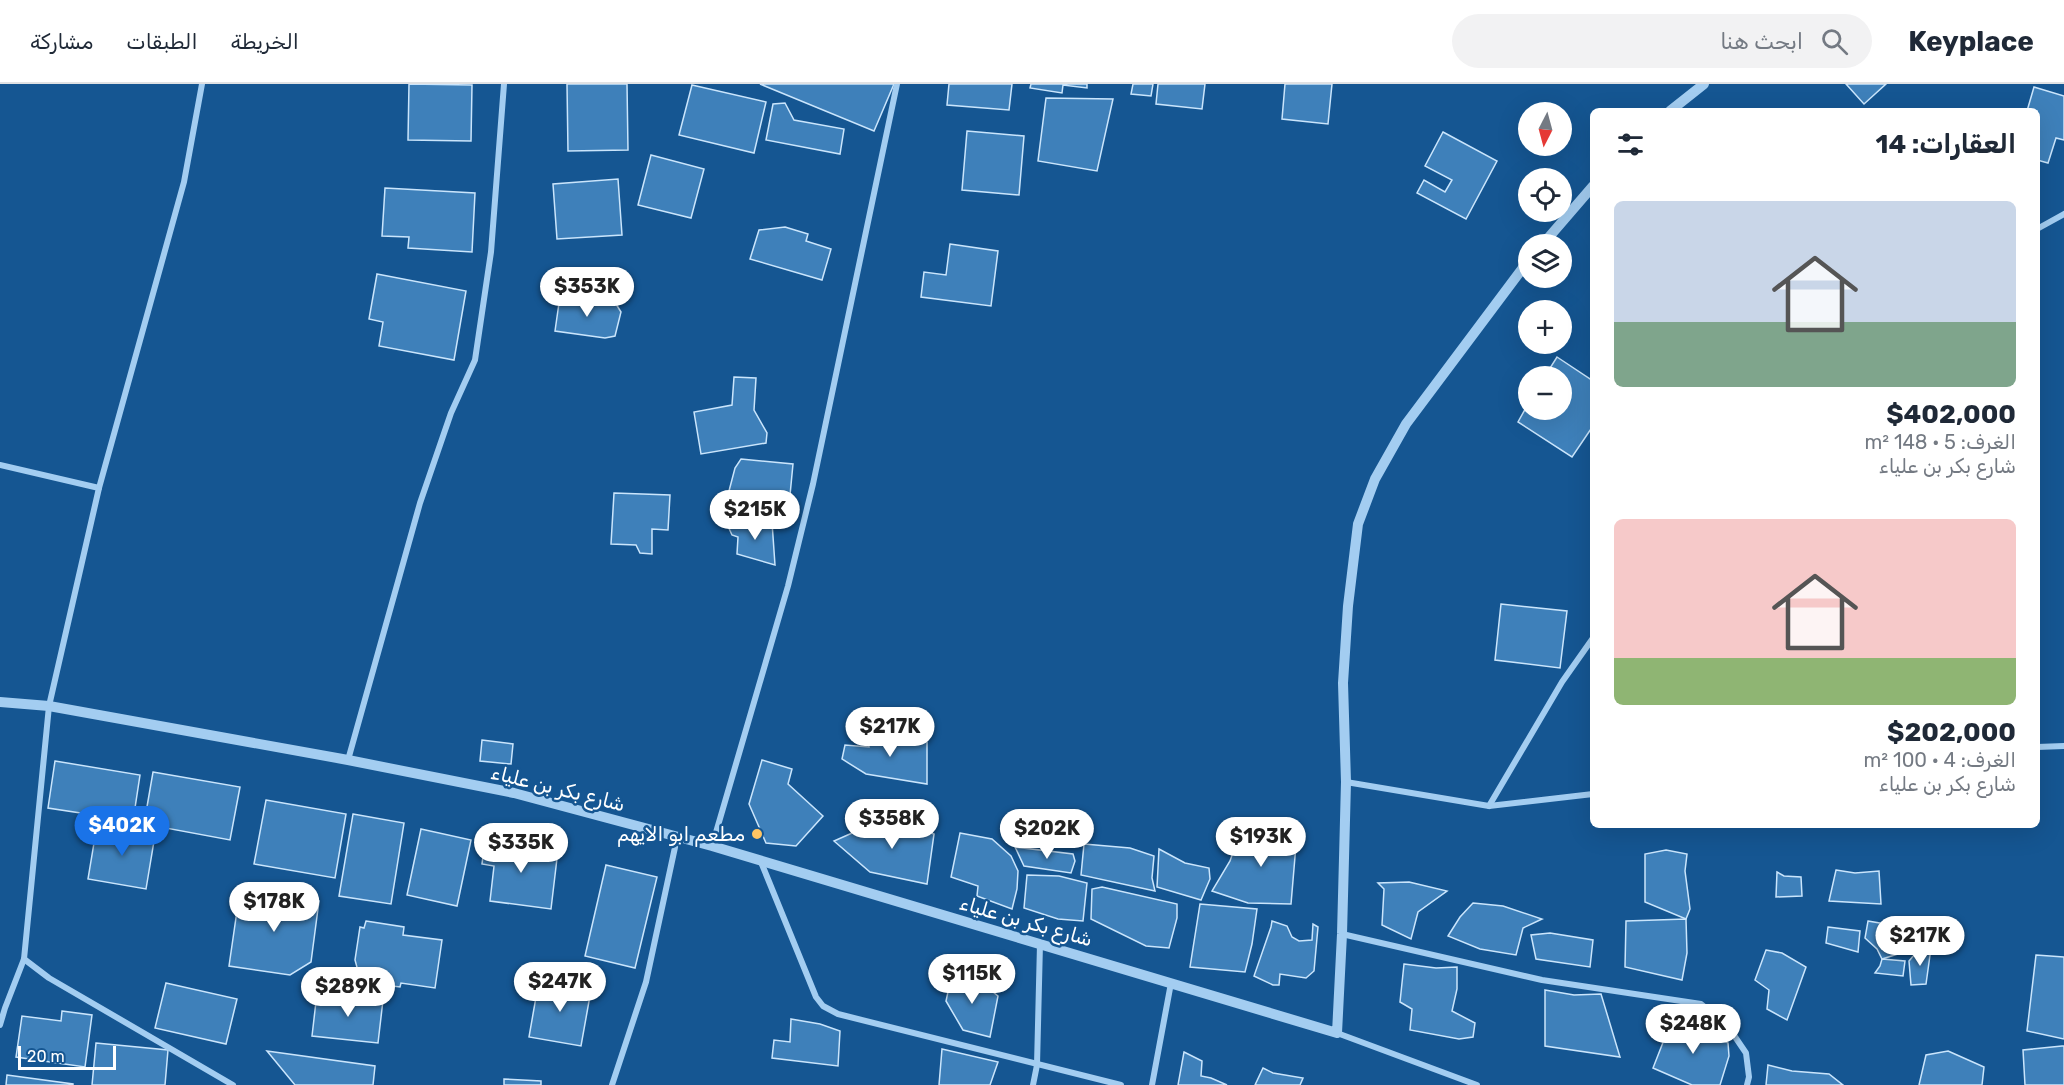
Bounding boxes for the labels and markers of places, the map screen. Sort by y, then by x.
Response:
pin: $353K [545,267,629,318]
pin: $215K [713,490,797,541]
pin: $217K [848,707,932,758]
pin: $358K [850,799,934,850]
pin: $402K [80,806,164,857]
pin: $202K [1005,809,1089,860]
pin: $193K [1219,817,1303,868]
place label: مطعم ابو الايهم [617,822,745,847]
pin: $335K [479,823,563,874]
marker: مطعم ابو الايهم [750,827,764,841]
pin: $178K [232,882,316,933]
pin: $217K [1878,916,1962,967]
pin: $115K [930,954,1014,1005]
pin: $247K [518,962,602,1013]
pin: $289K [306,967,390,1018]
pin: $248K [1651,1004,1735,1055]

